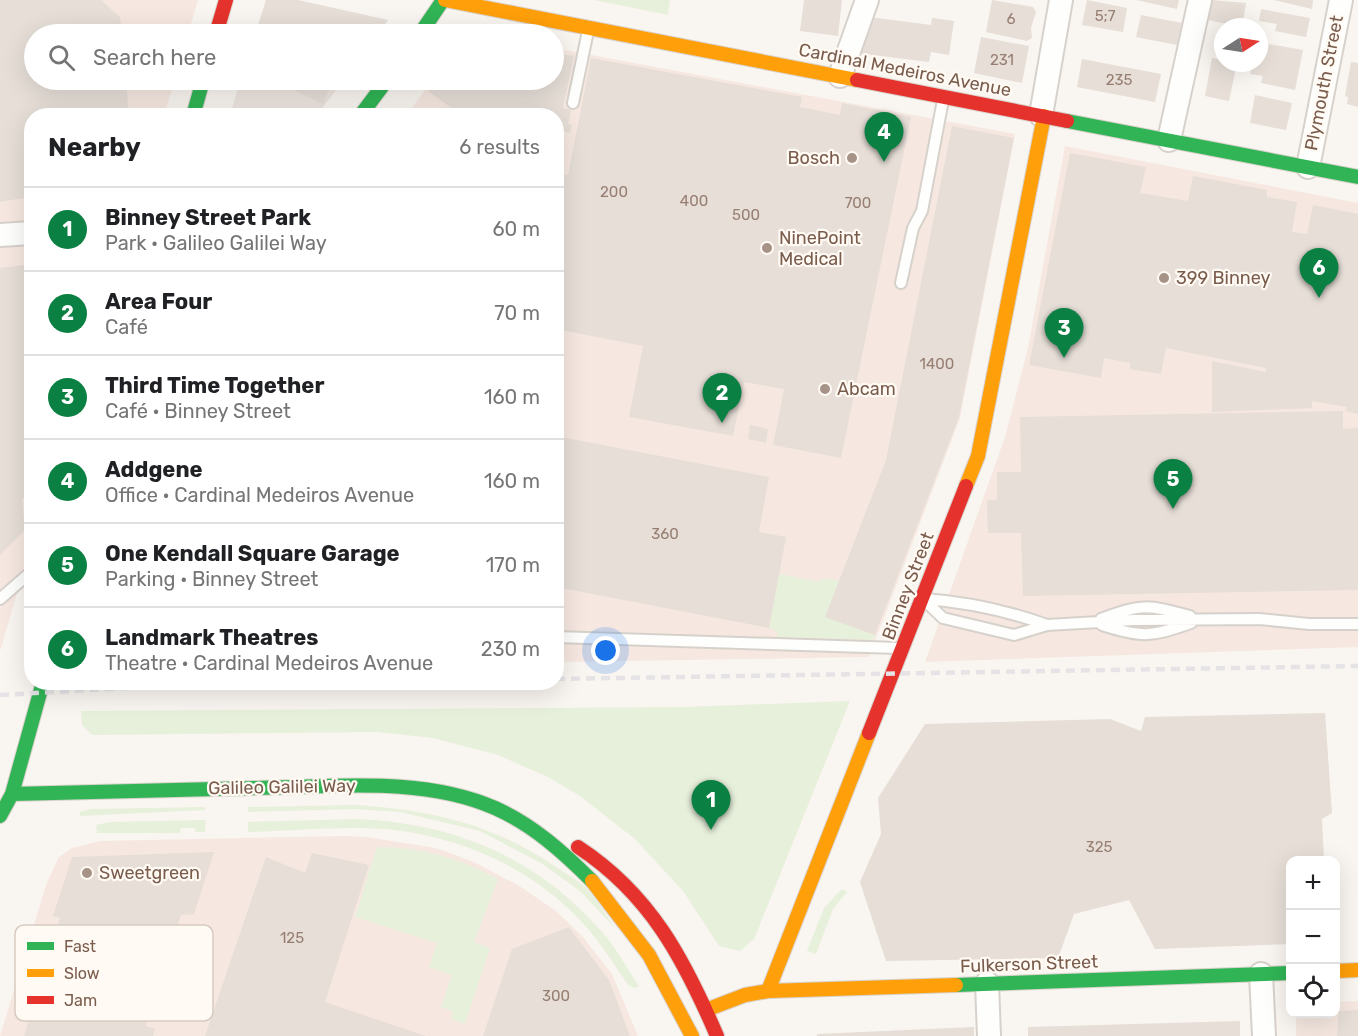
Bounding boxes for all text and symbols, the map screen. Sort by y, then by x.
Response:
house number: 5;7 [1095,7,1116,25]
house number: 6 [1006,10,1016,28]
street label: Plymouth Street [1300,13,1348,153]
north arrow [1214,18,1268,72]
search box [24,24,564,90]
street label: Cardinal Medeiros Avenue [797,39,1013,101]
icon: search [45,41,78,74]
text: Search here [93,44,216,71]
house number: 231 [990,51,1014,69]
house number: 235 [1106,71,1132,89]
pin: 4 [864,112,904,162]
text: Nearby [48,132,141,163]
text: 6 results [459,135,540,159]
place label: Bosch [788,147,840,169]
marker: Bosch [845,151,859,165]
house number: 200 [600,183,628,201]
house number: 400 [680,192,708,210]
house number: 700 [845,194,871,212]
text: Binney Street Park [105,204,311,231]
house number: 500 [732,206,760,224]
text: 1 [63,217,72,241]
text: 60 m [493,217,540,241]
place label: NinePoint Medical [779,227,861,270]
text: Park · Galileo Galilei Way [105,231,327,255]
marker: NinePoint Medical [760,241,774,255]
pin: 6 [1300,248,1338,298]
place label: 399 Binney [1176,267,1271,289]
marker: 399 Binney [1157,271,1171,285]
text: Area Four [105,288,212,315]
text: 2 [61,301,74,325]
text: 70 m [494,301,540,325]
pin: 3 [1044,308,1084,358]
text: Café [105,315,148,339]
house number: 1400 [920,355,954,373]
text: Third Time Together [105,372,324,399]
pin: 2 [702,374,742,423]
place label: Abcam [837,378,896,400]
marker: Abcam [818,382,832,396]
text: 3 [61,385,74,409]
text: 160 m [484,385,540,409]
text: Café · Binney Street [105,399,291,423]
text: Addgene [105,456,203,483]
pin: 5 [1154,460,1192,509]
text: 4 [61,469,74,493]
text: 160 m [484,469,540,493]
text: Office · Cardinal Medeiros Avenue [105,483,414,507]
house number: 360 [651,525,679,543]
street label: Binney Street [877,529,939,643]
text: One Kendall Square Garage [105,540,400,567]
text: 5 [61,553,74,577]
text: 170 m [486,553,540,577]
text: Parking · Binney Street [105,567,318,591]
text: Landmark Theatres [105,624,318,651]
your location [591,636,620,665]
text: 6 [61,637,74,661]
text: 230 m [481,637,540,661]
text: Theatre · Cardinal Medeiros Avenue [105,651,433,675]
street label: Galileo Galilei Way [208,775,356,799]
pin: 1 [692,780,730,830]
house number: 325 [1086,838,1112,856]
map controls [1286,856,1340,1018]
button: + [1286,856,1340,910]
place label: Sweetgreen [99,862,200,884]
marker: Sweetgreen [80,866,94,880]
button: − [1286,910,1340,964]
legend [15,925,213,1021]
house number: 125 [280,929,304,947]
text: Fast [64,937,96,956]
street label: Fulkerson Street [960,951,1098,977]
text: Slow [64,964,100,983]
button: locate [1286,964,1340,1018]
house number: 300 [542,987,570,1005]
text: Jam [64,991,97,1010]

